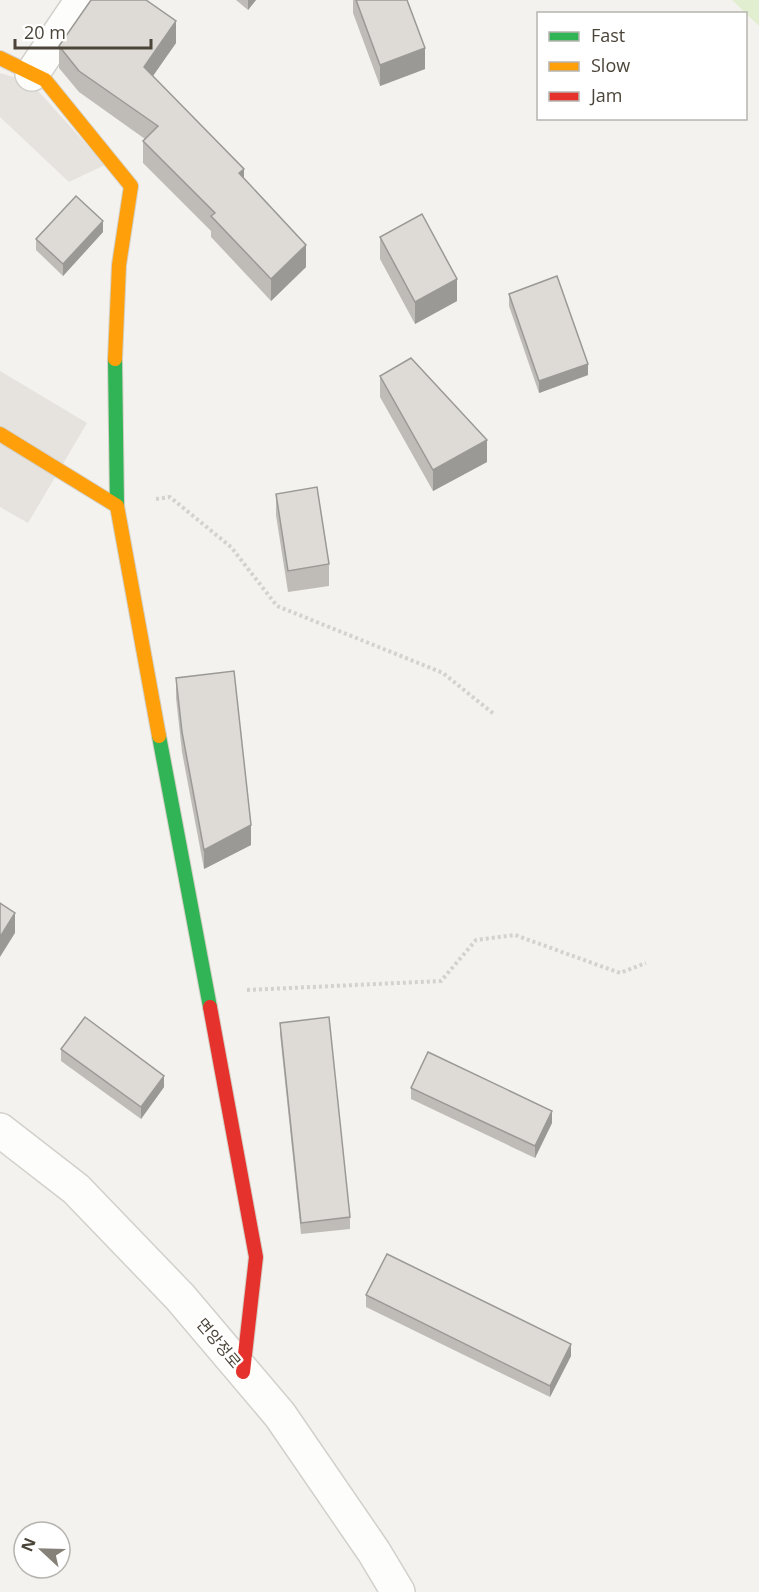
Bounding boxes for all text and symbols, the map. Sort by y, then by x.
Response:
scale bar [15,12,152,50]
legend [537,12,747,120]
text: 20 m [24,20,66,44]
text: Fast [591,23,625,47]
text: Slow [591,53,630,77]
text: Jam [589,83,623,107]
street label: 면앙정로 [192,1313,247,1373]
north arrow [12,1520,72,1580]
text: N [15,1534,41,1555]

